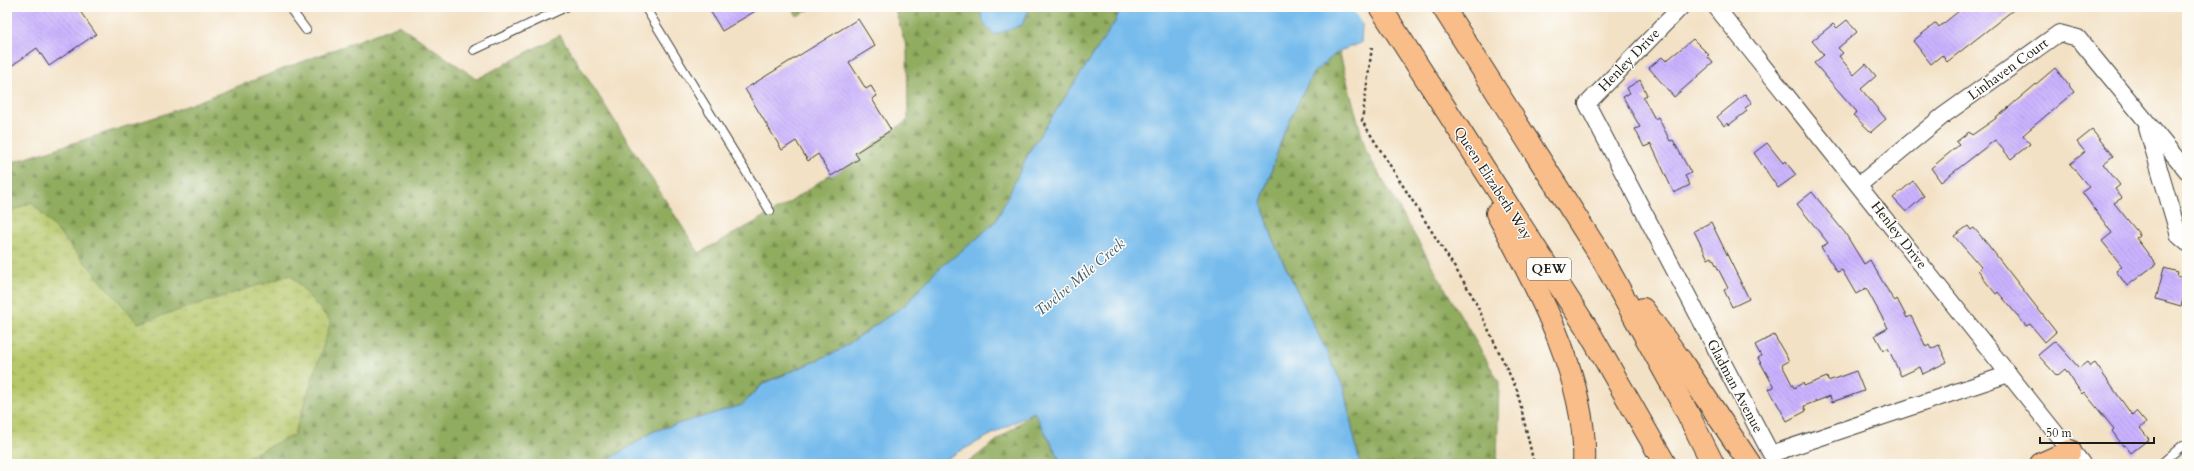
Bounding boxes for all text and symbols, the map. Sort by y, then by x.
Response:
street label: Henley Drive [1594,24,1664,96]
street label: Linhaven Court [1964,33,2052,105]
street label: Queen Elizabeth Way [1449,123,1537,244]
street label: Henley Drive [1867,197,1931,273]
water label: Twelve Mile Creek [1031,233,1130,321]
road number: QEW [1527,258,1571,280]
street label: Gladman Avenue [1702,336,1768,436]
scale bar [2040,419,2154,445]
text: 50 m [2046,425,2073,441]

